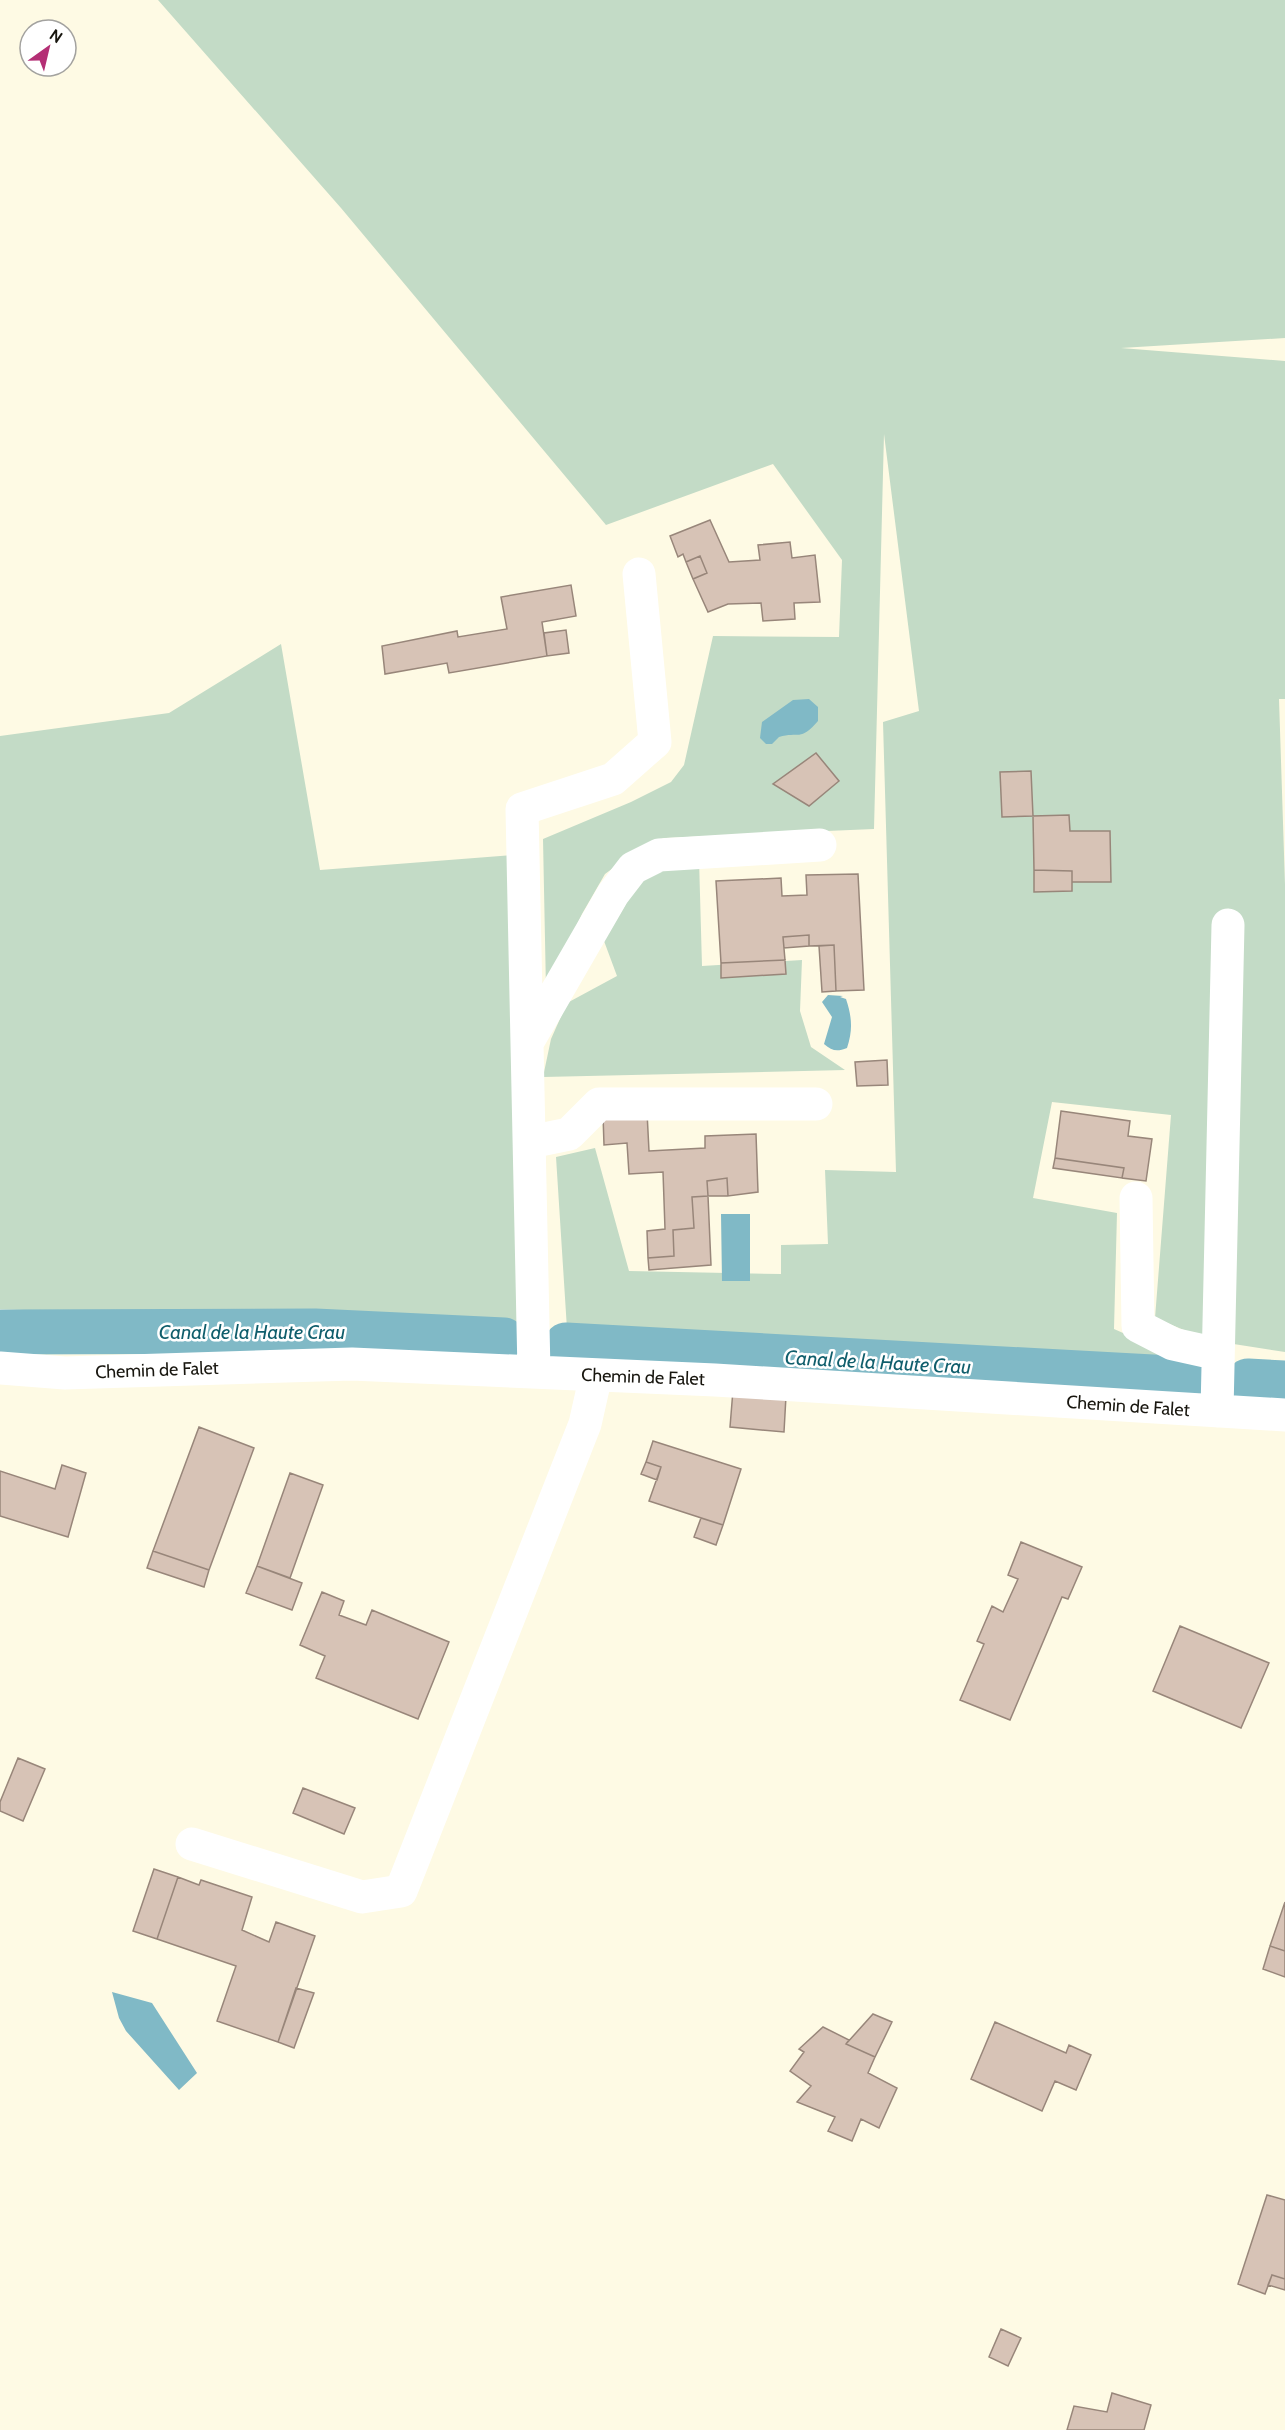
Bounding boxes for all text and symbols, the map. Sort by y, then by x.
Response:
north arrow [18,18,78,78]
text: N [46,25,66,47]
water label: Canal de la Haute Crau [159,1320,345,1344]
water label: Canal de la Haute Crau [784,1345,972,1379]
street label: Chemin de Falet [95,1357,219,1383]
street label: Chemin de Falet [581,1364,705,1390]
street label: Chemin de Falet [1066,1391,1190,1421]

